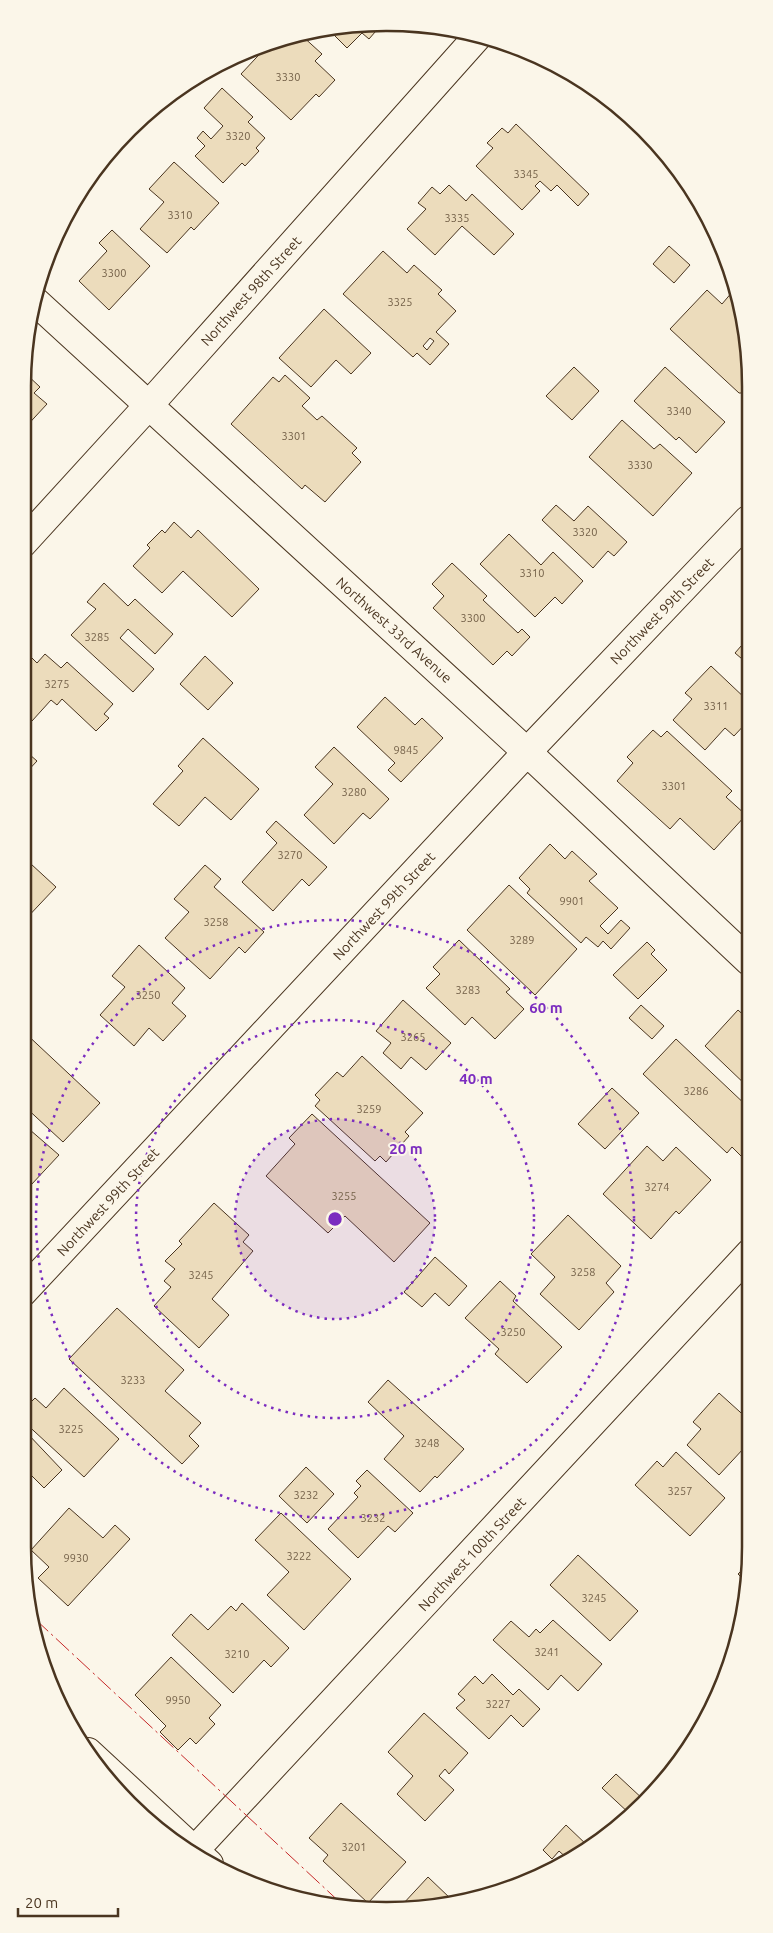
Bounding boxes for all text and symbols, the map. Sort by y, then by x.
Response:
house number: 3330 [276,71,300,83]
house number: 3320 [226,130,250,142]
house number: 3345 [514,168,538,180]
house number: 3310 [168,209,192,221]
house number: 3335 [445,212,469,224]
street label: Northwest 98th Street [198,233,305,349]
house number: 3300 [102,267,126,279]
house number: 3325 [388,296,412,308]
house number: 3340 [667,405,691,417]
house number: 3301 [282,430,306,442]
house number: 3330 [628,459,652,471]
house number: 3320 [573,526,597,538]
street label: Northwest 99th Street [607,554,717,668]
house number: 3310 [520,567,544,579]
street label: Northwest 33rd Avenue [333,574,455,686]
house number: 3300 [461,612,485,624]
house number: 3285 [85,631,109,643]
house number: 3275 [45,678,69,690]
house number: 3311 [704,700,728,712]
house number: 9845 [394,744,418,756]
house number: 3301 [662,780,686,792]
house number: 3280 [342,786,366,798]
street label: Northwest 99th Street [330,848,439,963]
house number: 3270 [278,849,302,861]
house number: 9901 [560,895,584,907]
house number: 3258 [204,916,228,928]
house number: 3289 [510,934,534,946]
house number: 3283 [456,984,480,996]
house number: 3250 [136,989,160,1001]
text: 60 m [529,999,563,1016]
house number: 3265 [401,1031,425,1043]
text: 40 m [459,1070,493,1087]
house number: 3286 [684,1085,708,1097]
house number: 3259 [357,1103,381,1115]
text: 20 m [389,1140,423,1157]
street label: Northwest 99th Street [54,1144,163,1259]
house number: 3274 [645,1181,669,1193]
house number: 3255 [332,1190,356,1202]
centre of rings [326,1210,344,1228]
house number: 3258 [571,1266,595,1278]
house number: 3245 [189,1269,213,1281]
house number: 3250 [501,1326,525,1338]
house number: 3233 [121,1374,145,1386]
house number: 3225 [59,1423,83,1435]
house number: 3248 [415,1437,439,1449]
house number: 3257 [668,1485,692,1497]
house number: 3232 [294,1489,318,1501]
street label: Northwest 100th Street [415,1493,529,1614]
house number: 3232 [361,1512,385,1524]
house number: 3222 [287,1550,311,1562]
house number: 9930 [64,1552,88,1564]
house number: 3245 [582,1592,606,1604]
house number: 3241 [535,1646,559,1658]
house number: 3210 [225,1648,249,1660]
house number: 9950 [166,1694,190,1706]
house number: 3227 [486,1698,510,1710]
house number: 3201 [342,1841,366,1853]
scale bar [18,1886,118,1918]
text: 20 m [25,1894,58,1911]

